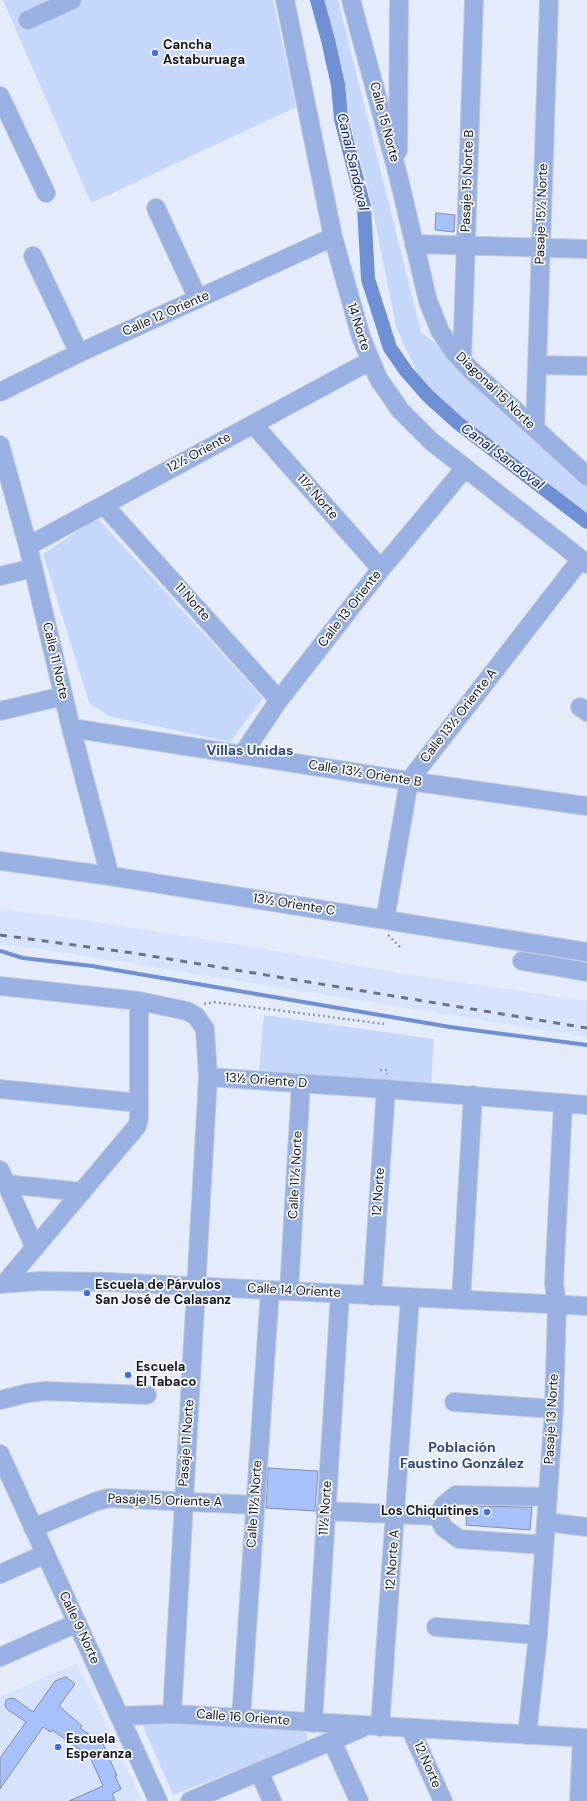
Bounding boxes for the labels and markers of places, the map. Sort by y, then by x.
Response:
place label: Cancha Astaburuaga [163,38,245,69]
marker: Cancha Astaburuaga [150,48,160,58]
place label: Escuela de Párvulos San José de Calasanz [95,1278,231,1309]
marker: Escuela de Párvulos San José de Calasanz [82,1288,92,1298]
place label: Escuela El Tabaco [136,1360,196,1391]
marker: Escuela El Tabaco [123,1370,133,1380]
place label: Los Chiquitines [381,1504,479,1520]
marker: Los Chiquitines [482,1507,492,1517]
place label: Escuela Esperanza [66,1732,132,1763]
marker: Escuela Esperanza [53,1742,63,1752]

